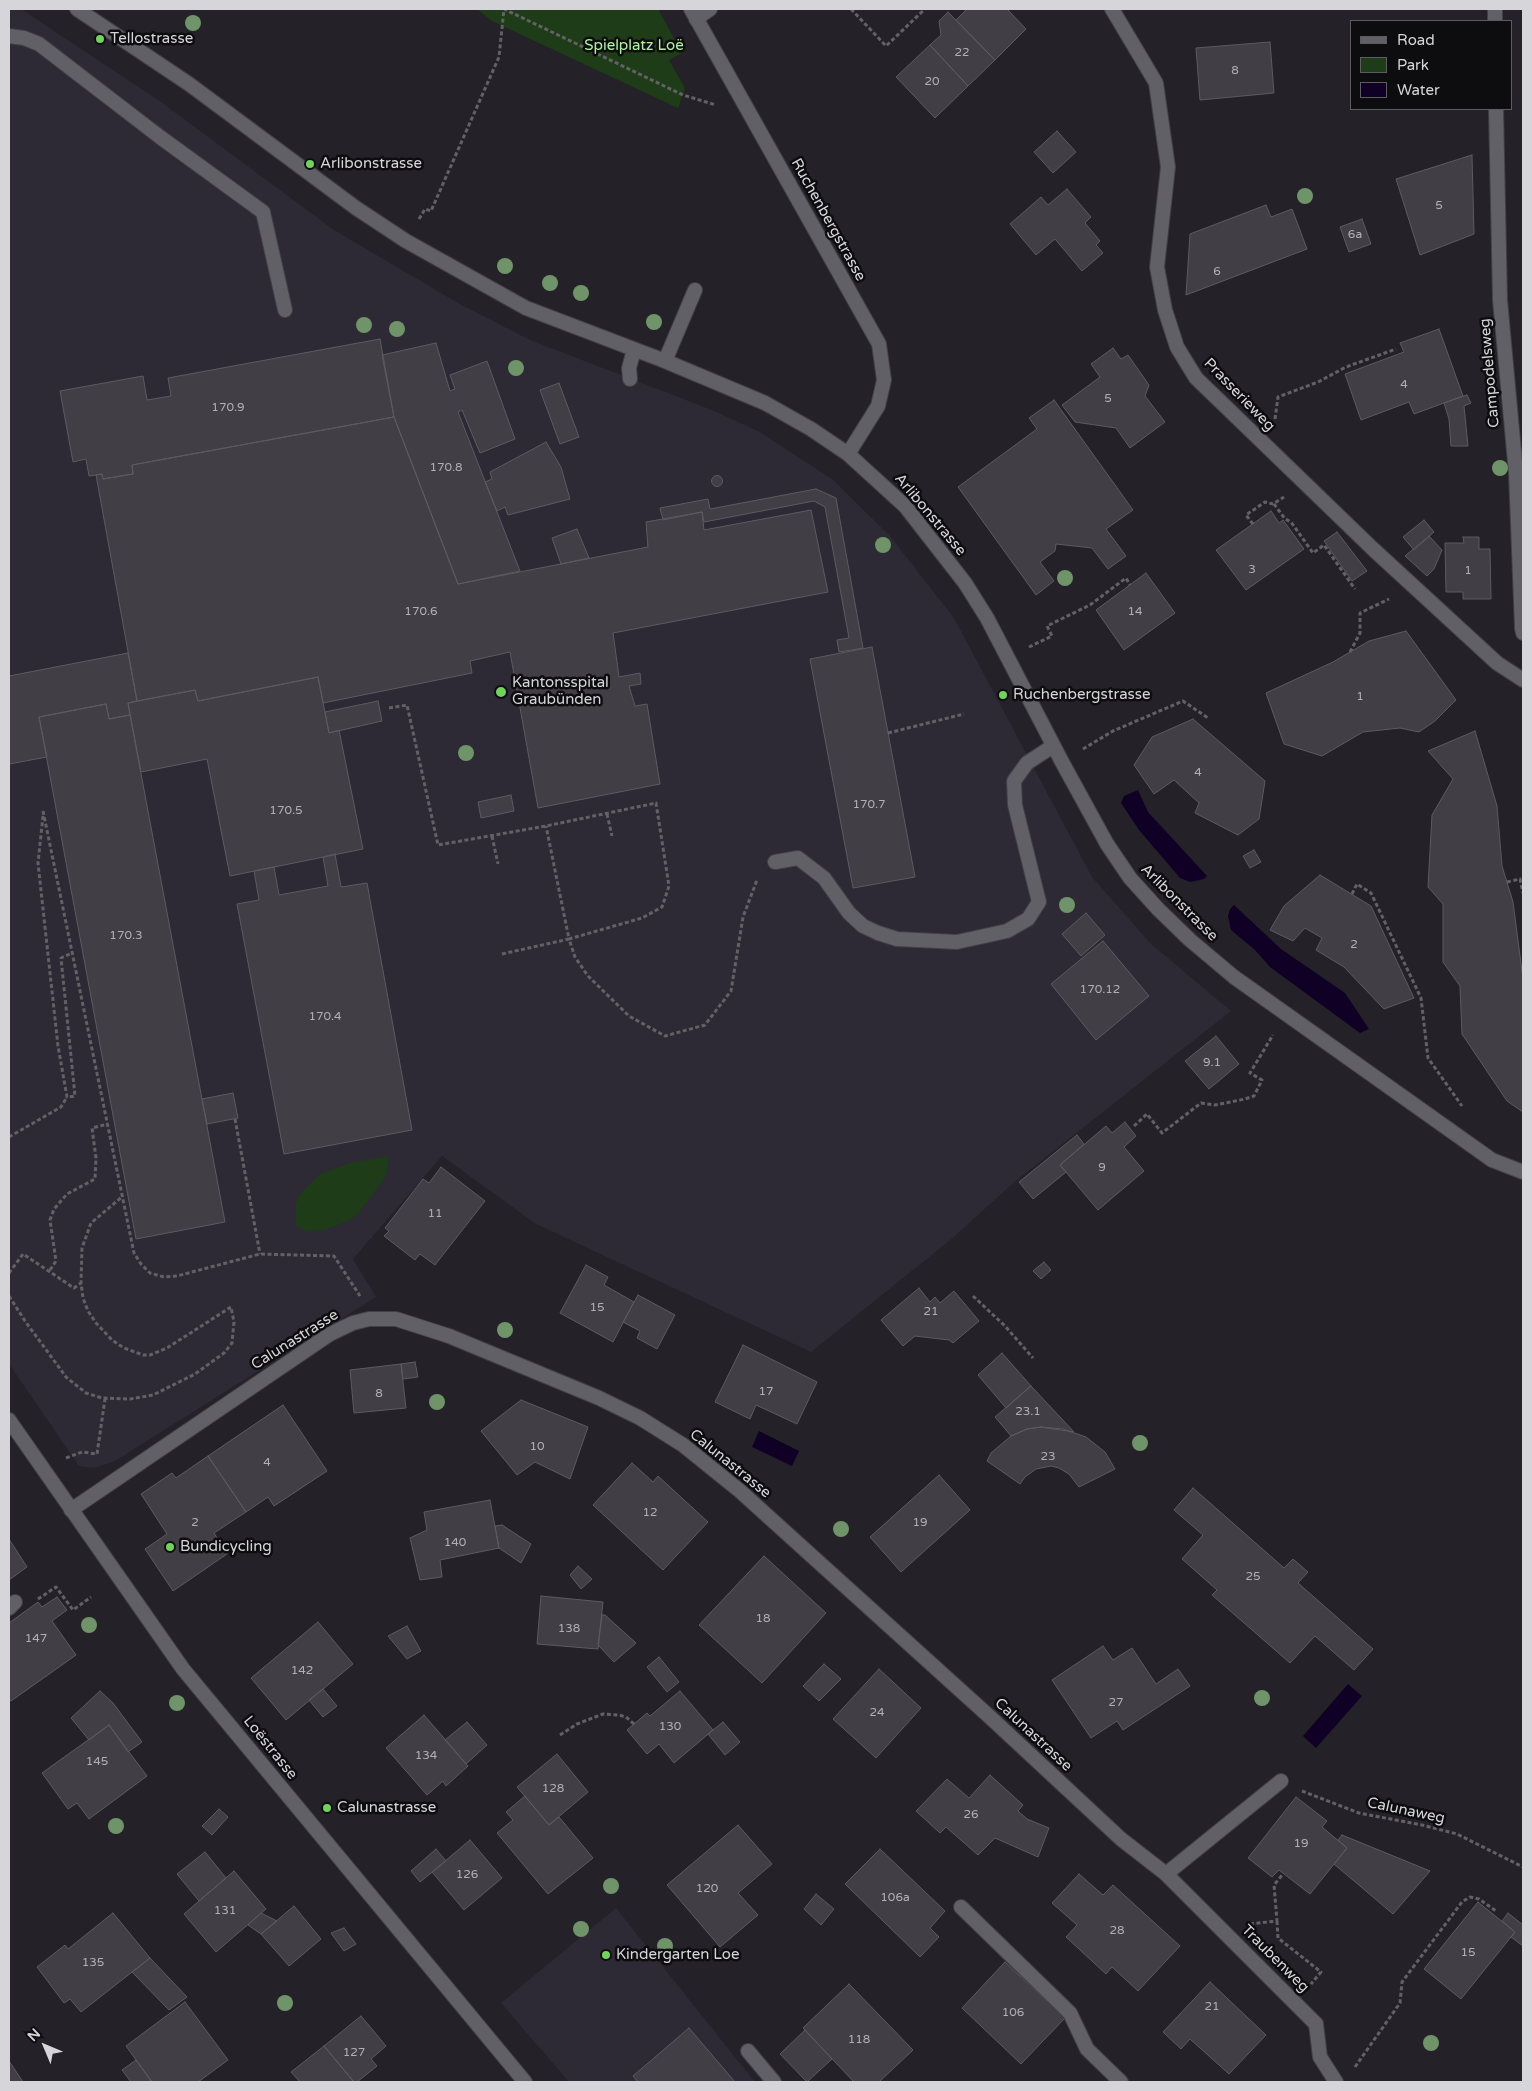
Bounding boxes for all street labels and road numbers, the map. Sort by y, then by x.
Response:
street label: Ruchenbergstrasse [787,156,869,284]
street label: Campodelsweg [1476,318,1504,428]
street label: Prasserieweg [1200,355,1278,435]
street label: Arlibonstrasse [890,470,970,560]
street label: Arlibonstrasse [1137,861,1221,945]
street label: Calunastrasse [248,1306,342,1374]
street label: Calunastrasse [686,1426,774,1502]
street label: Calunastrasse [991,1695,1075,1775]
street label: Loëstrasse [239,1713,301,1783]
street label: Calunaweg [1366,1794,1446,1828]
street label: Traubenweg [1237,1921,1313,1997]

